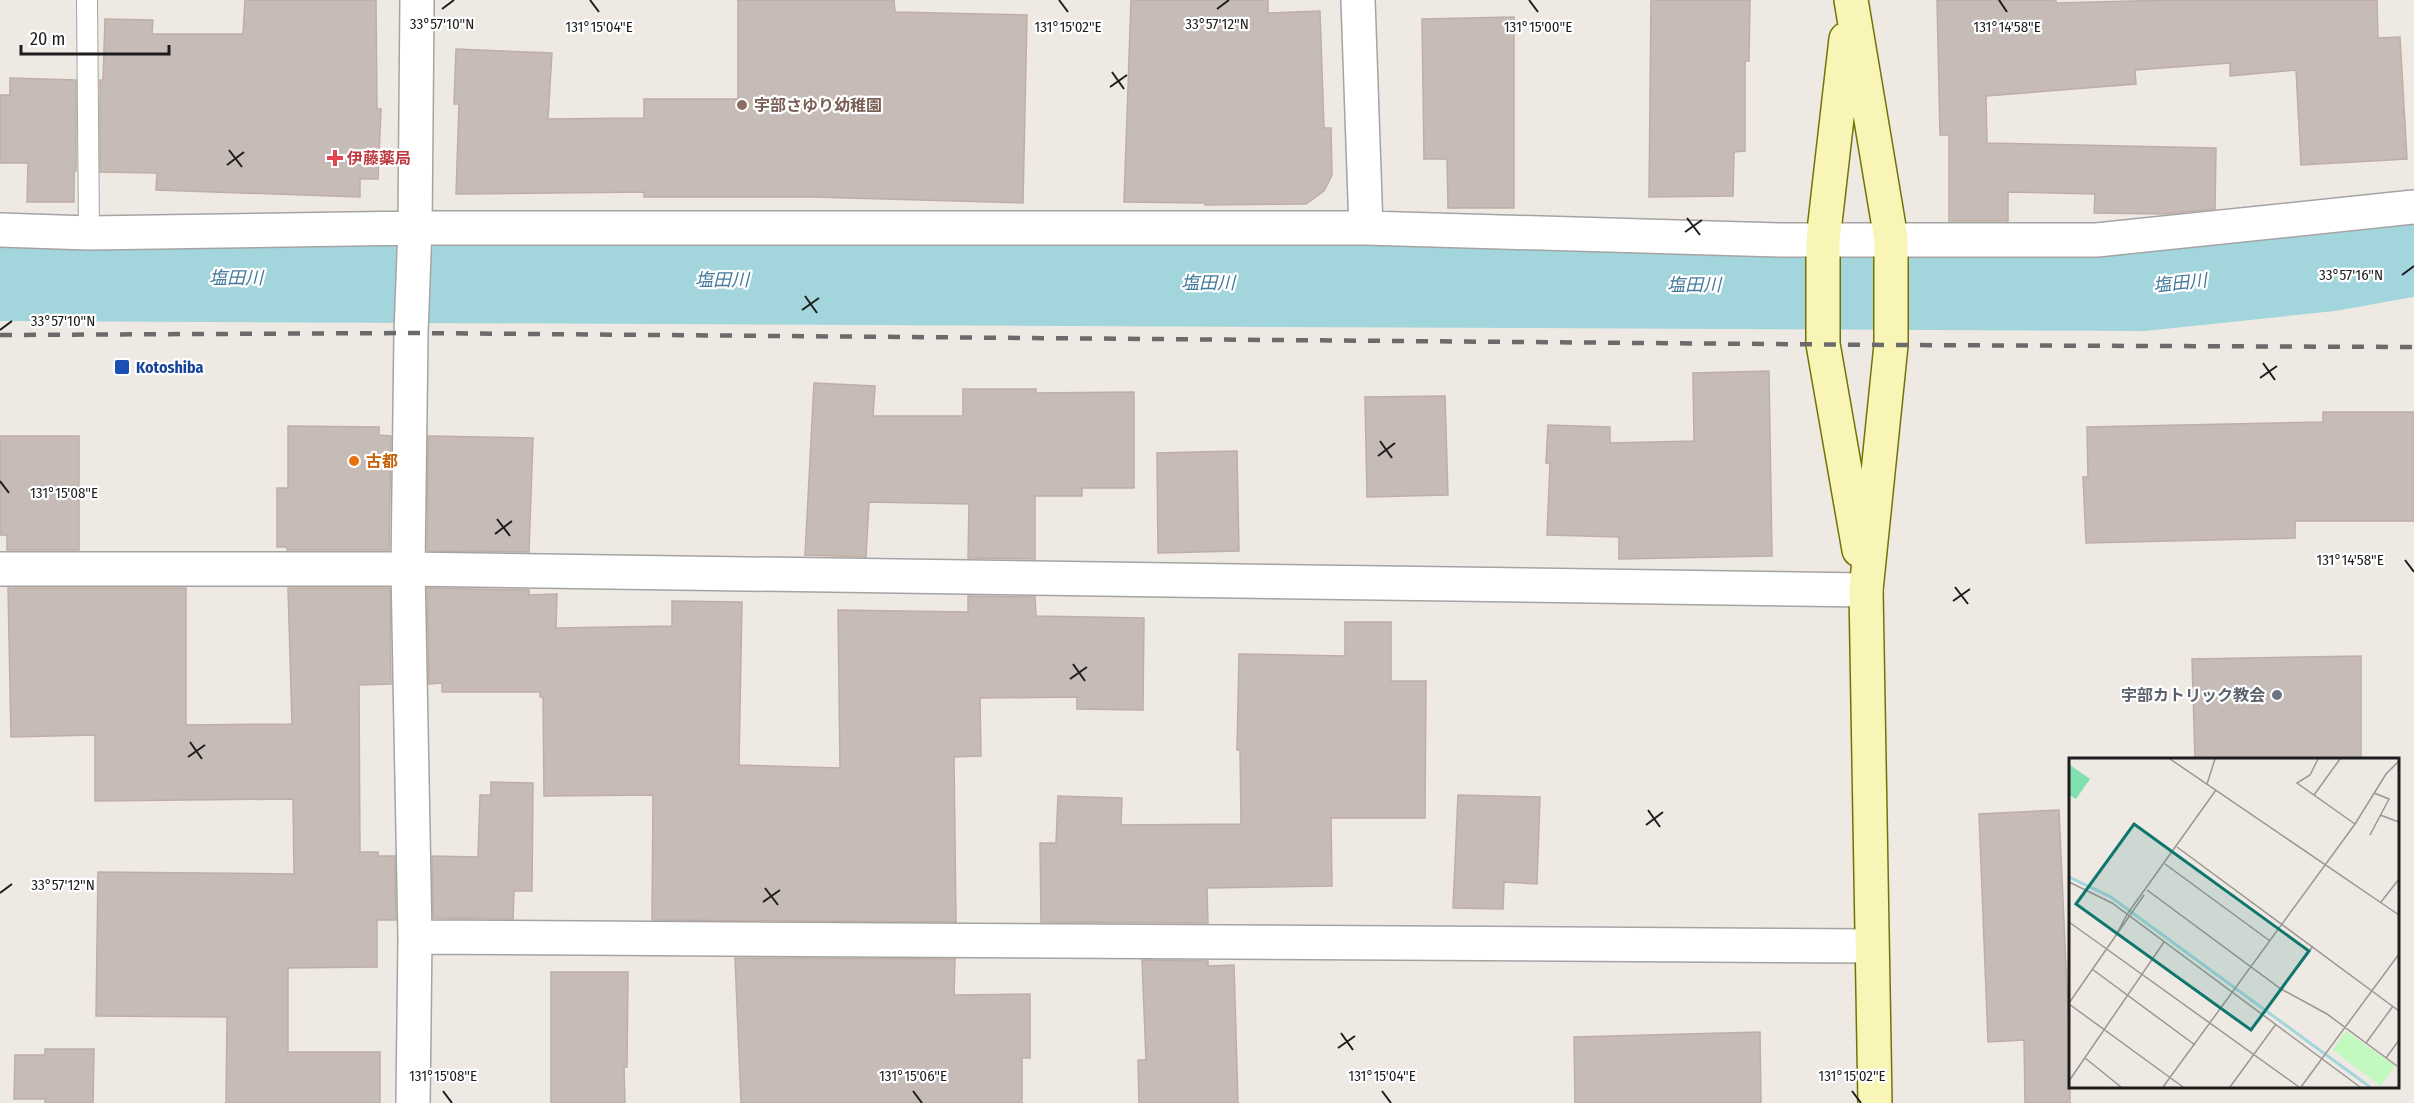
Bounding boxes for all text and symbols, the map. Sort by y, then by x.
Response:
text: 33°57'10"N [410,15,474,33]
text: 33°57'12"N [1185,15,1249,33]
scale bar [21,18,170,56]
text: 131°15'04"E [565,18,633,36]
text: 131°15'02"E [1034,18,1102,36]
text: 131°15'00"E [1504,18,1572,36]
text: 131°14'58"E [1973,18,2041,36]
text: 20 m [30,28,65,50]
place label: 宇部さゆり幼稚園 [754,96,882,115]
marker: 宇部さゆり幼稚園 [735,98,749,112]
place label: 伊藤薬局 [346,149,411,168]
marker: 伊藤薬局 [328,151,342,165]
text: 33°57'16"N [2319,266,2383,284]
water label: 塩田川 [209,267,265,289]
water label: 塩田川 [695,269,751,291]
water label: 塩田川 [2152,269,2210,297]
water label: 塩田川 [1181,272,1237,294]
water label: 塩田川 [1667,274,1723,296]
text: 33°57'10"N [31,312,95,330]
marker: Kotoshiba [113,358,131,376]
place label: Kotoshiba [136,358,204,377]
place label: 古都 [366,452,398,471]
marker: 古都 [347,454,361,468]
text: 131°15'08"E [30,484,98,502]
text: 131°14'58"E [2316,551,2384,569]
place label: 宇部カトリック教会 [2121,686,2265,705]
marker: 宇部カトリック教会 [2270,688,2284,702]
inset map [2069,758,2399,1088]
text: 33°57'12"N [31,876,95,894]
text: 131°15'08"E [409,1067,477,1085]
text: 131°15'06"E [879,1067,947,1085]
text: 131°15'04"E [1348,1067,1416,1085]
text: 131°15'02"E [1818,1067,1886,1085]

